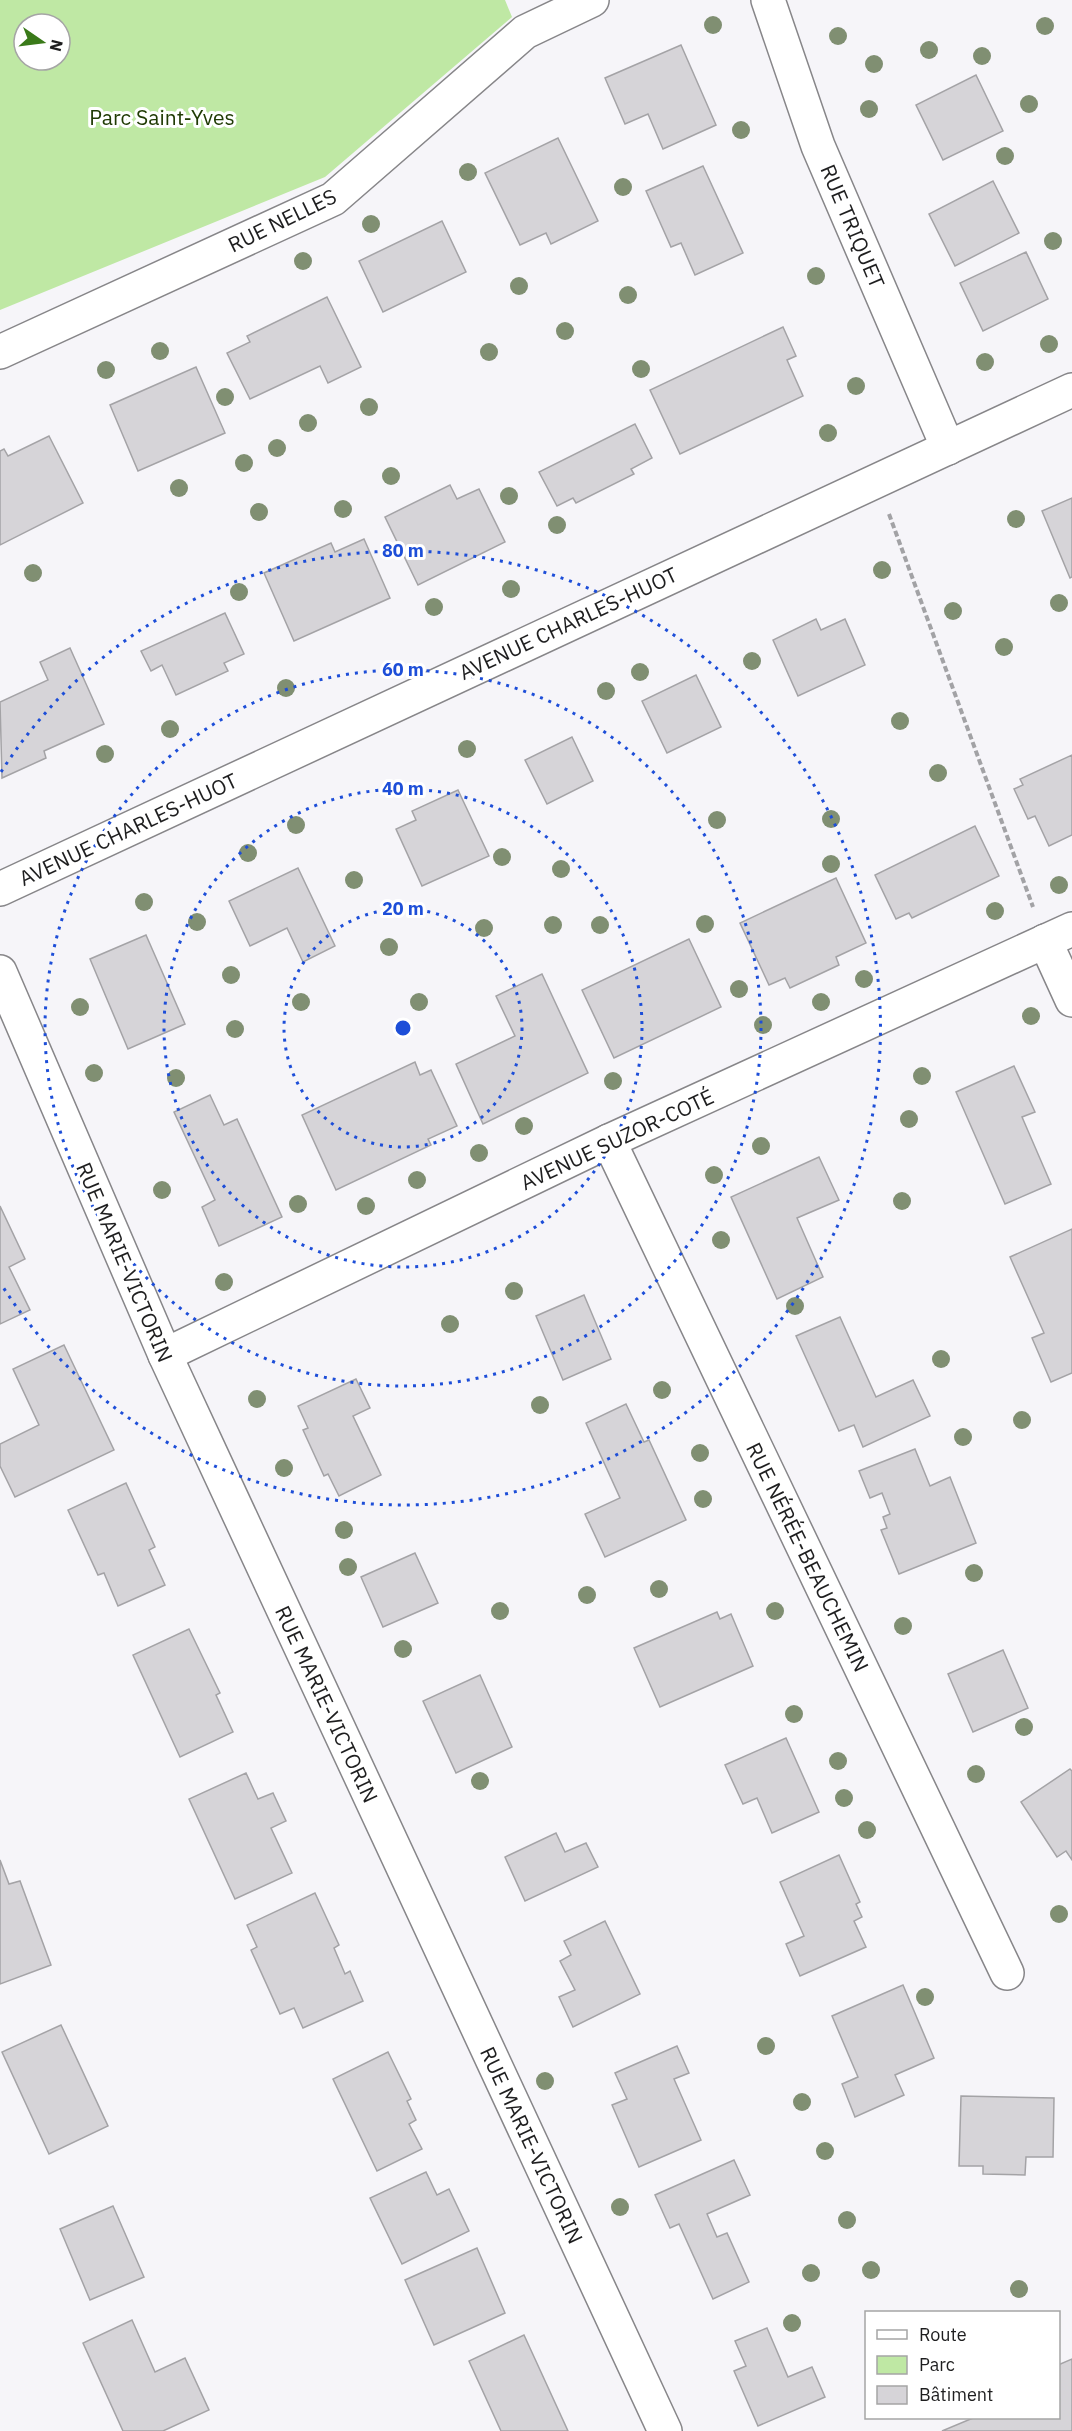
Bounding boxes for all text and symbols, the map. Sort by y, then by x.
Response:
north arrow [12,12,72,72]
text: N [45,38,68,54]
park label: Parc Saint-Yves [89,103,235,131]
street label: RUE TRIQUET [814,160,892,292]
street label: RUE NELLES [223,182,341,258]
text: 80 m [382,539,424,562]
street label: AVENUE CHARLES-HUOT [454,560,682,686]
text: 60 m [382,658,424,681]
street label: AVENUE CHARLES-HUOT [14,766,242,892]
text: 40 m [382,777,424,800]
text: 20 m [382,897,424,920]
centre of rings [393,1018,413,1038]
street label: AVENUE SUZOR-COTÉ [516,1082,718,1196]
street label: RUE MARIE-VICTORIN [70,1158,180,1366]
street label: RUE NÉRÉE-BEAUCHEMIN [740,1438,876,1676]
street label: RUE MARIE-VICTORIN [269,1601,385,1807]
street label: RUE MARIE-VICTORIN [474,2042,590,2248]
legend [865,2311,1060,2419]
text: Route [919,2323,967,2346]
text: Parc [919,2353,955,2376]
text: Bâtiment [919,2383,993,2406]

